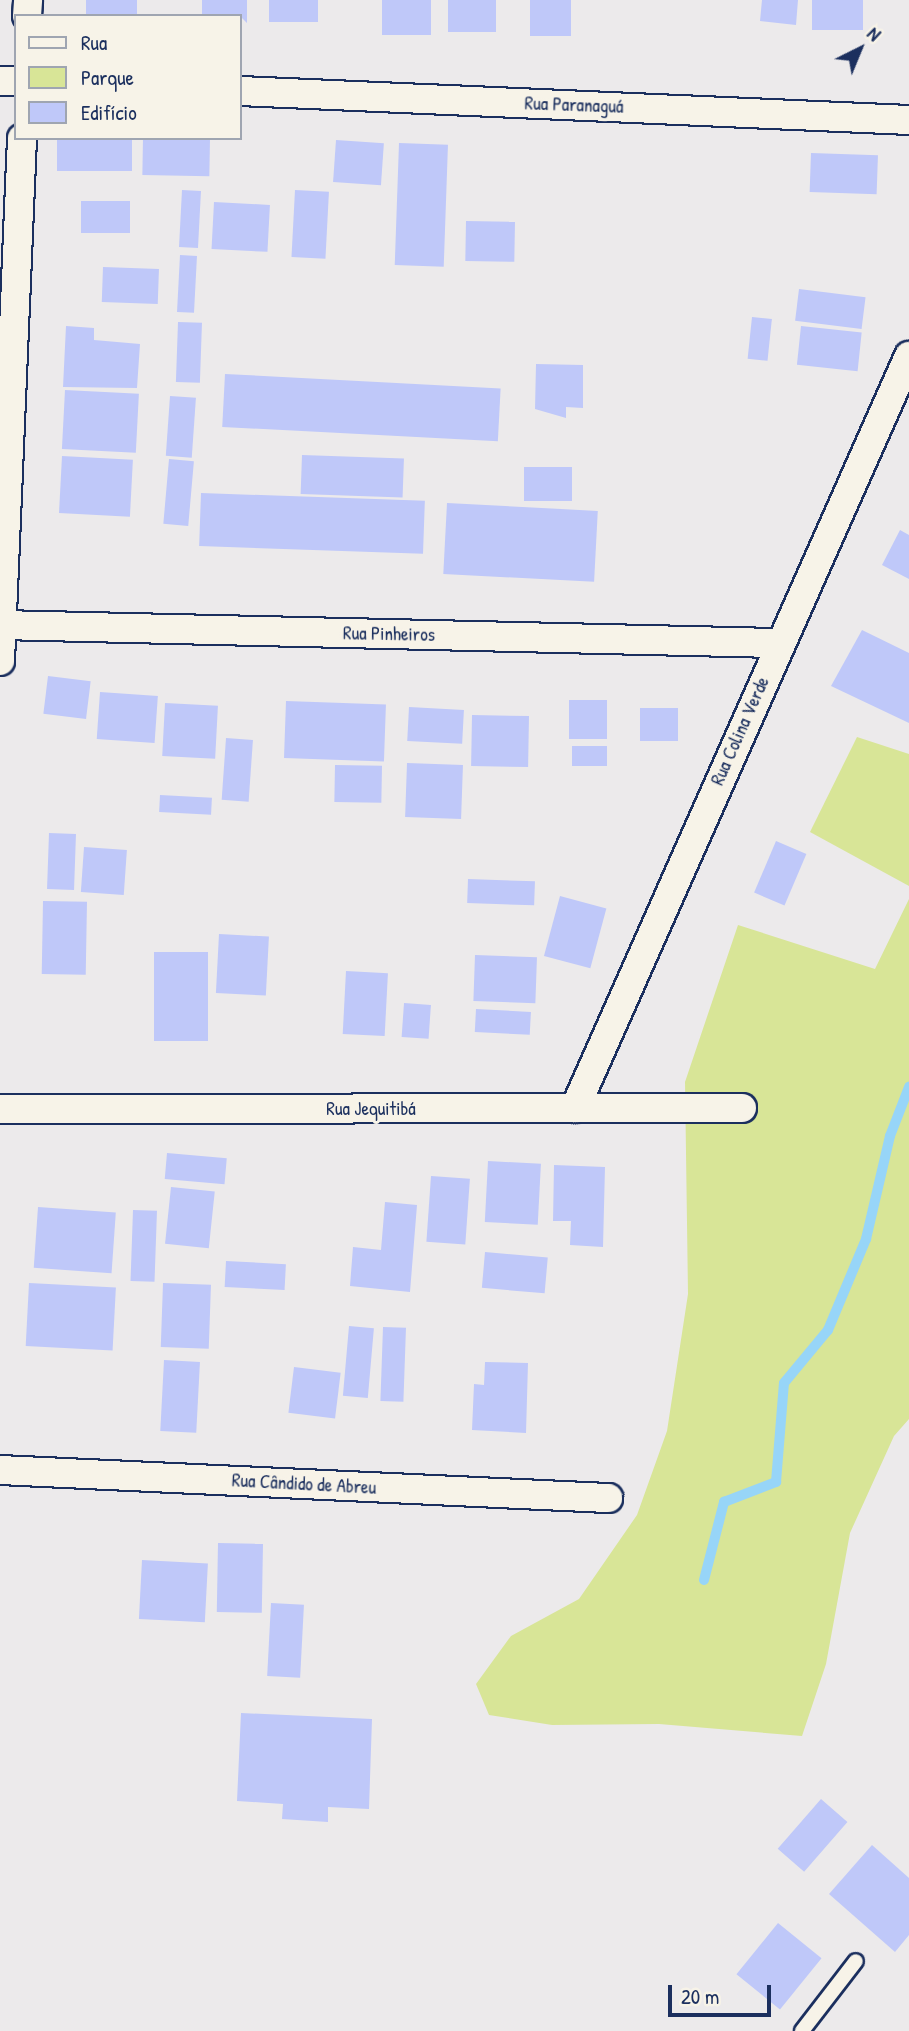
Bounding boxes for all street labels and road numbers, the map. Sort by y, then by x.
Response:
street label: Rua Paranaguá [524,92,624,118]
street label: Rua Pinheiros [343,622,435,646]
street label: Rua Colina Verde [706,673,774,789]
street label: Rua Jequitibá [326,1098,416,1120]
street label: Rua Cândido de Abreu [231,1469,377,1499]

